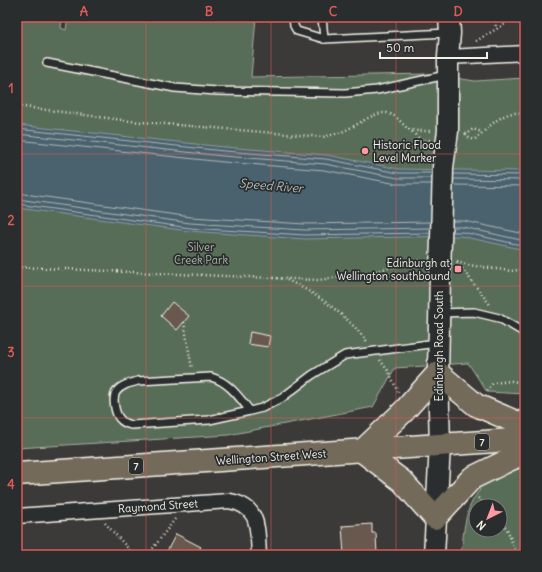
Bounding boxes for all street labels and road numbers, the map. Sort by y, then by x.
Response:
street label: Edinburgh Road South [432,291,446,401]
road number: 7 [475,434,489,450]
street label: Wellington Street West [215,446,327,468]
road number: 7 [129,458,143,474]
street label: Raymond Street [118,496,199,516]

